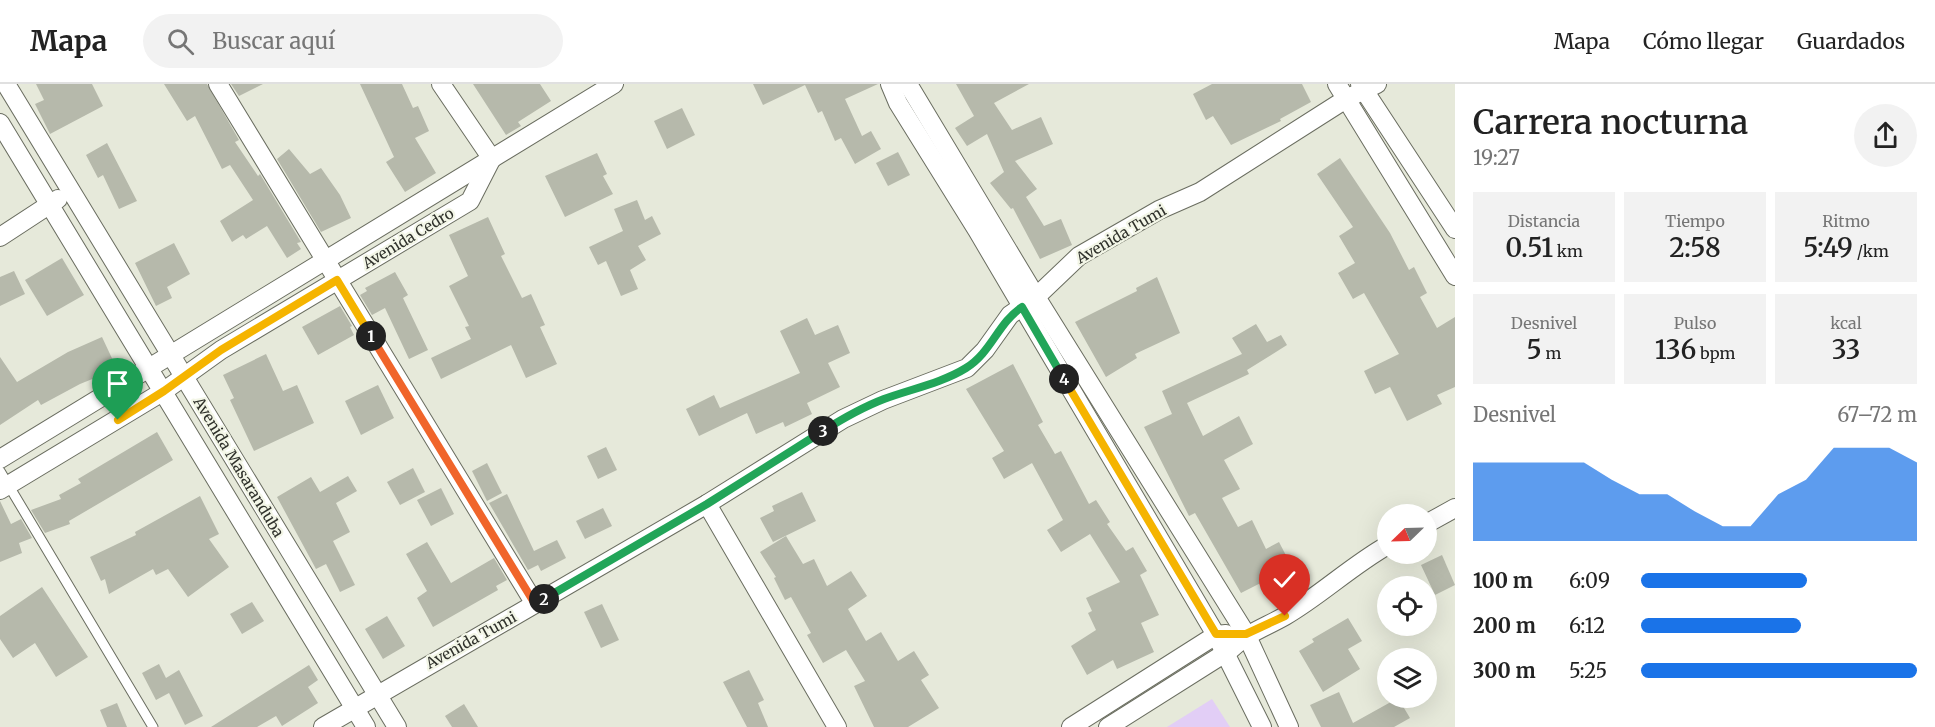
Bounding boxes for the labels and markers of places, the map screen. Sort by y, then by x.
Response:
pin: 1 [356,321,386,351]
pin [92,358,143,420]
pin: 4 [1049,364,1079,394]
pin: 3 [808,416,838,446]
pin [1259,554,1310,616]
pin: 2 [529,584,559,614]

